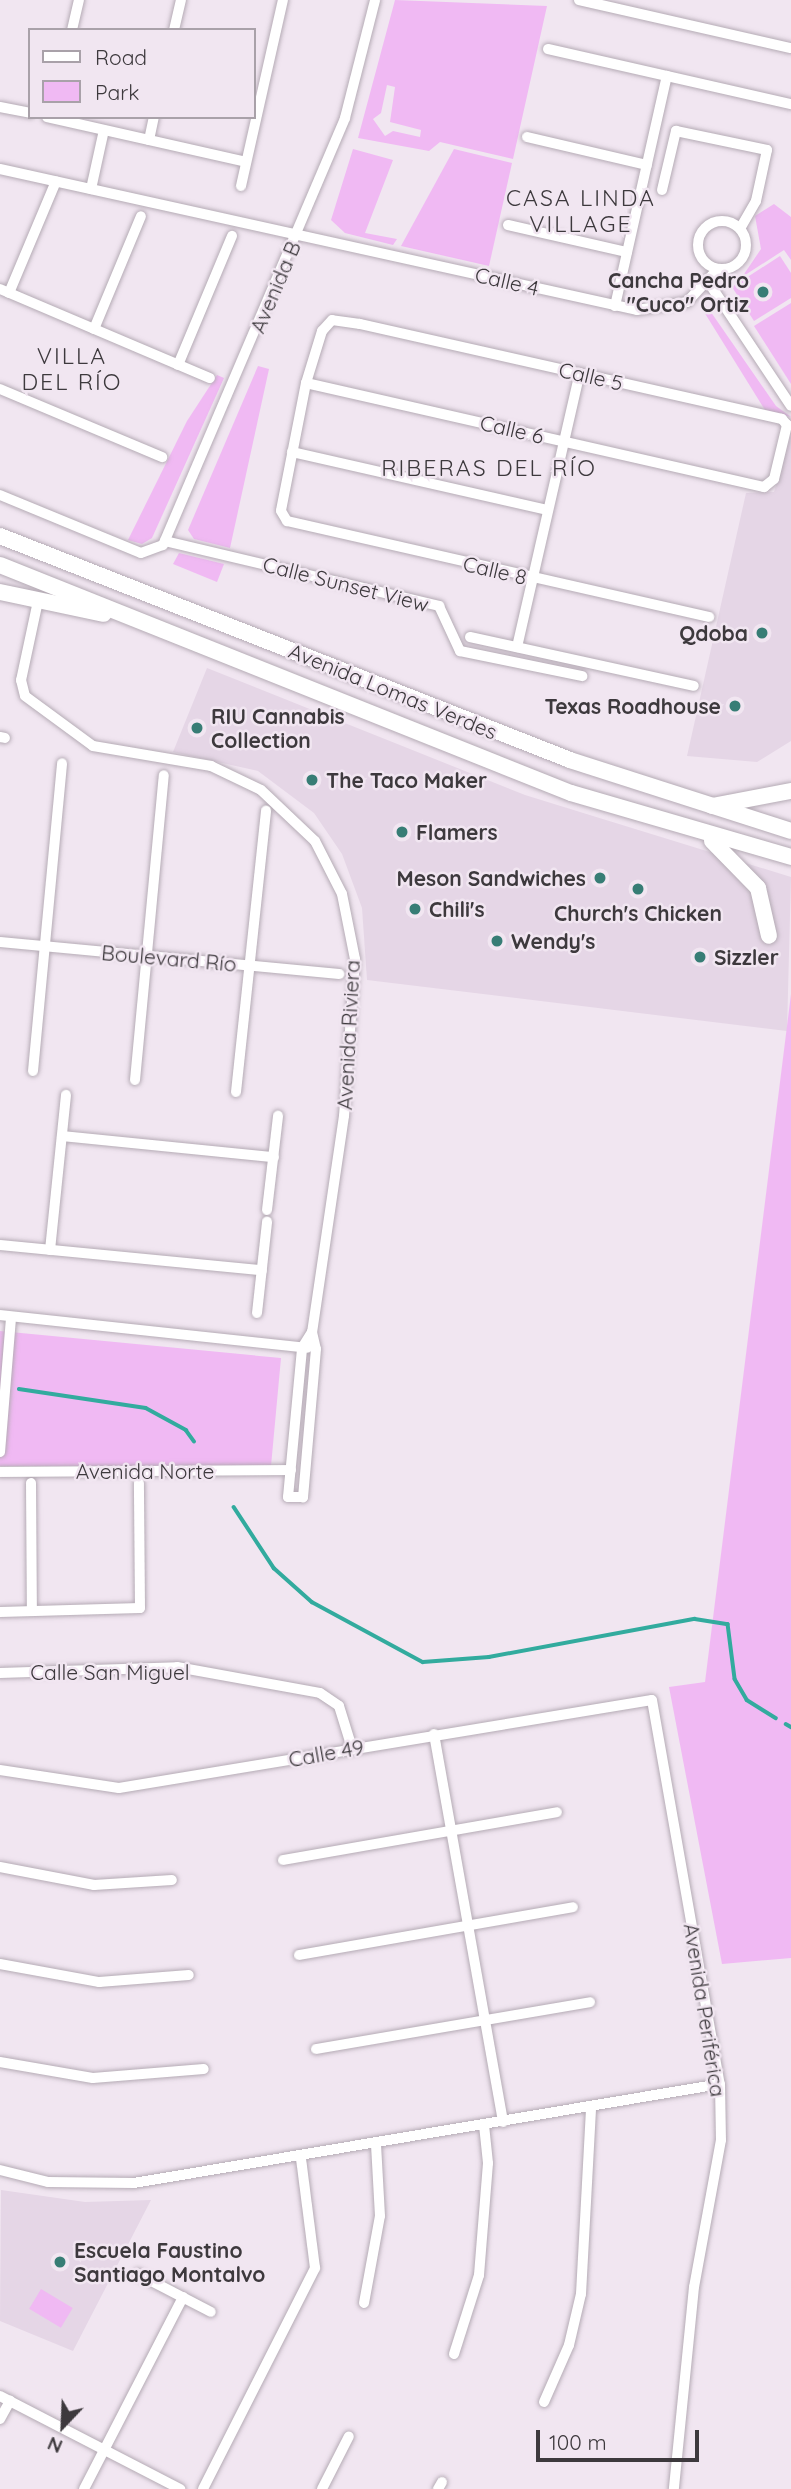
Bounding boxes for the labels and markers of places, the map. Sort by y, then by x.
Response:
place label: Cancha Pedro "Cuco" Ortiz [608,267,749,317]
marker: Cancha Pedro "Cuco" Ortiz [755,284,771,300]
place label: Qdoba [679,620,748,646]
marker: Qdoba [754,625,770,641]
place label: Texas Roadhouse [545,693,721,719]
marker: Texas Roadhouse [727,698,743,714]
place label: RIU Cannabis Collection [211,703,345,753]
marker: RIU Cannabis Collection [189,720,205,736]
place label: The Taco Maker [326,767,487,793]
marker: The Taco Maker [304,772,320,788]
place label: Flamers [416,819,498,845]
marker: Flamers [394,824,410,840]
place label: Meson Sandwiches [397,865,586,891]
marker: Meson Sandwiches [592,870,608,886]
marker: Church's Chicken [630,881,646,897]
place label: Chili's [429,896,485,922]
place label: Church's Chicken [554,900,722,926]
marker: Chili's [407,901,423,917]
place label: Wendy's [511,928,595,954]
marker: Wendy's [489,933,505,949]
place label: Sizzler [714,944,779,970]
marker: Sizzler [692,949,708,965]
place label: Escuela Faustino Santiago Montalvo [74,2237,265,2287]
marker: Escuela Faustino Santiago Montalvo [52,2254,68,2270]

